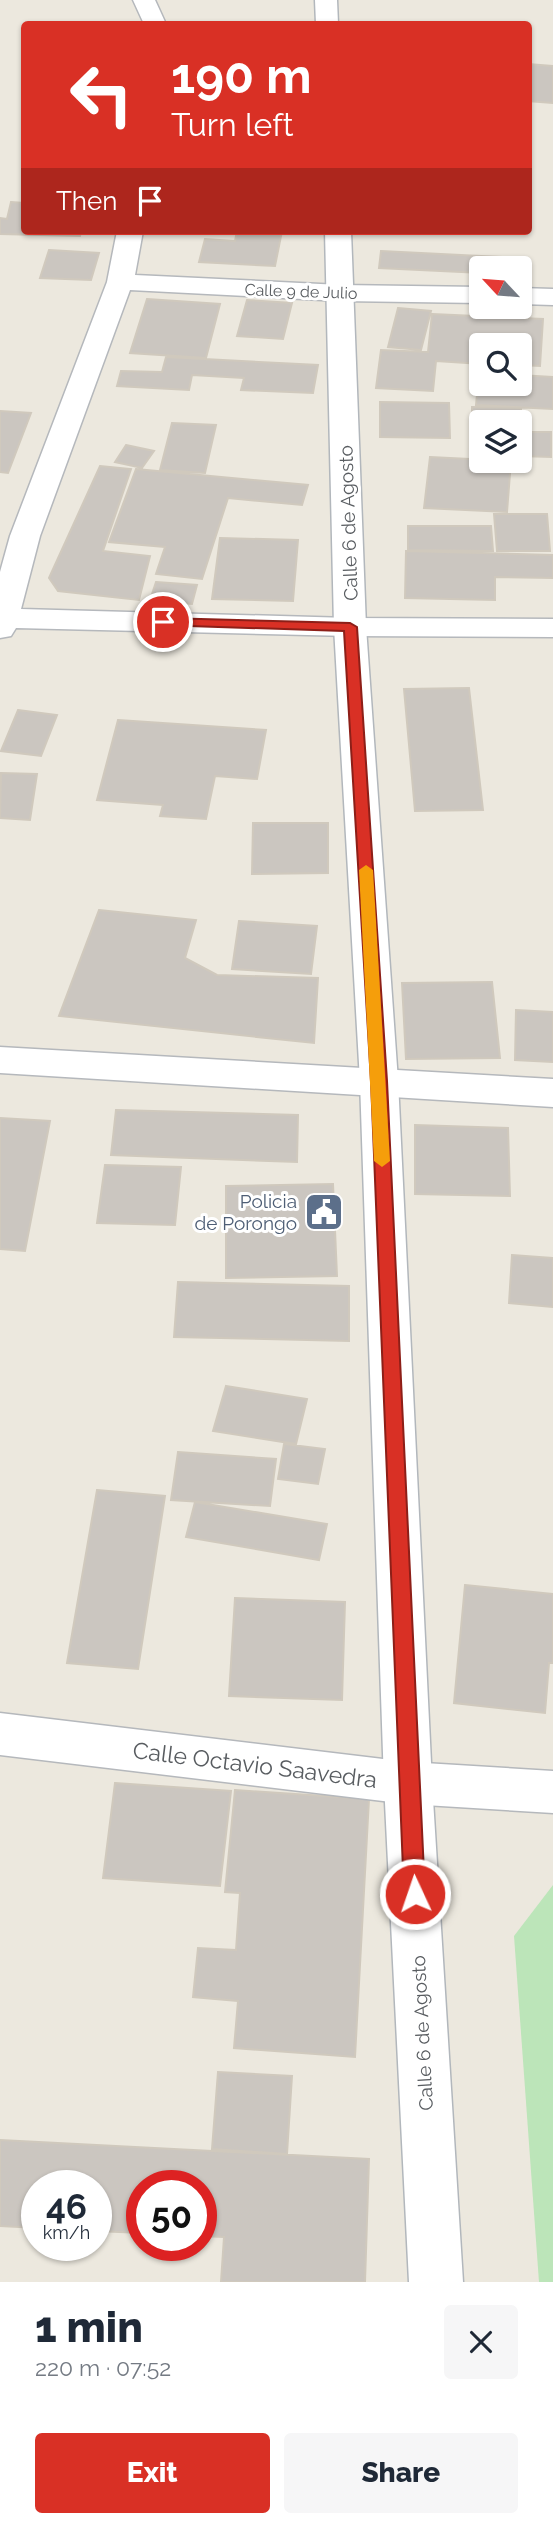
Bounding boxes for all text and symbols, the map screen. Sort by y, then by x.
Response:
text: 190 m [171,47,312,104]
icon: left [56,49,147,140]
text: Turn left [171,106,293,143]
icon: arrive [131,182,169,220]
text: Then [56,186,117,216]
north arrow [469,256,532,318]
map controls [469,256,532,473]
street label: Calle 9 de Julio [244,280,358,303]
button: search [469,333,532,396]
button: layers [469,410,532,473]
street label: Calle 6 de Agosto [334,445,362,601]
pin [133,592,193,652]
icon: arrive [144,603,182,641]
place label: Policia de Porongo [194,1190,297,1234]
public building icon: Policia de Porongo [303,1191,345,1233]
street label: Calle Octavio Saavedra [131,1736,379,1793]
position arrow [378,1857,452,1931]
street label: Calle 6 de Agosto [407,1955,437,2111]
speed limit sign: 50 [126,2170,217,2261]
text: 46 [46,2186,87,2227]
text: km/h [43,2222,90,2243]
text: 1 min [35,2303,143,2352]
button: close [444,2305,518,2379]
text: 220 m · 07:52 [35,2354,171,2381]
button: Exit [35,2433,270,2513]
button: Share [284,2433,518,2513]

